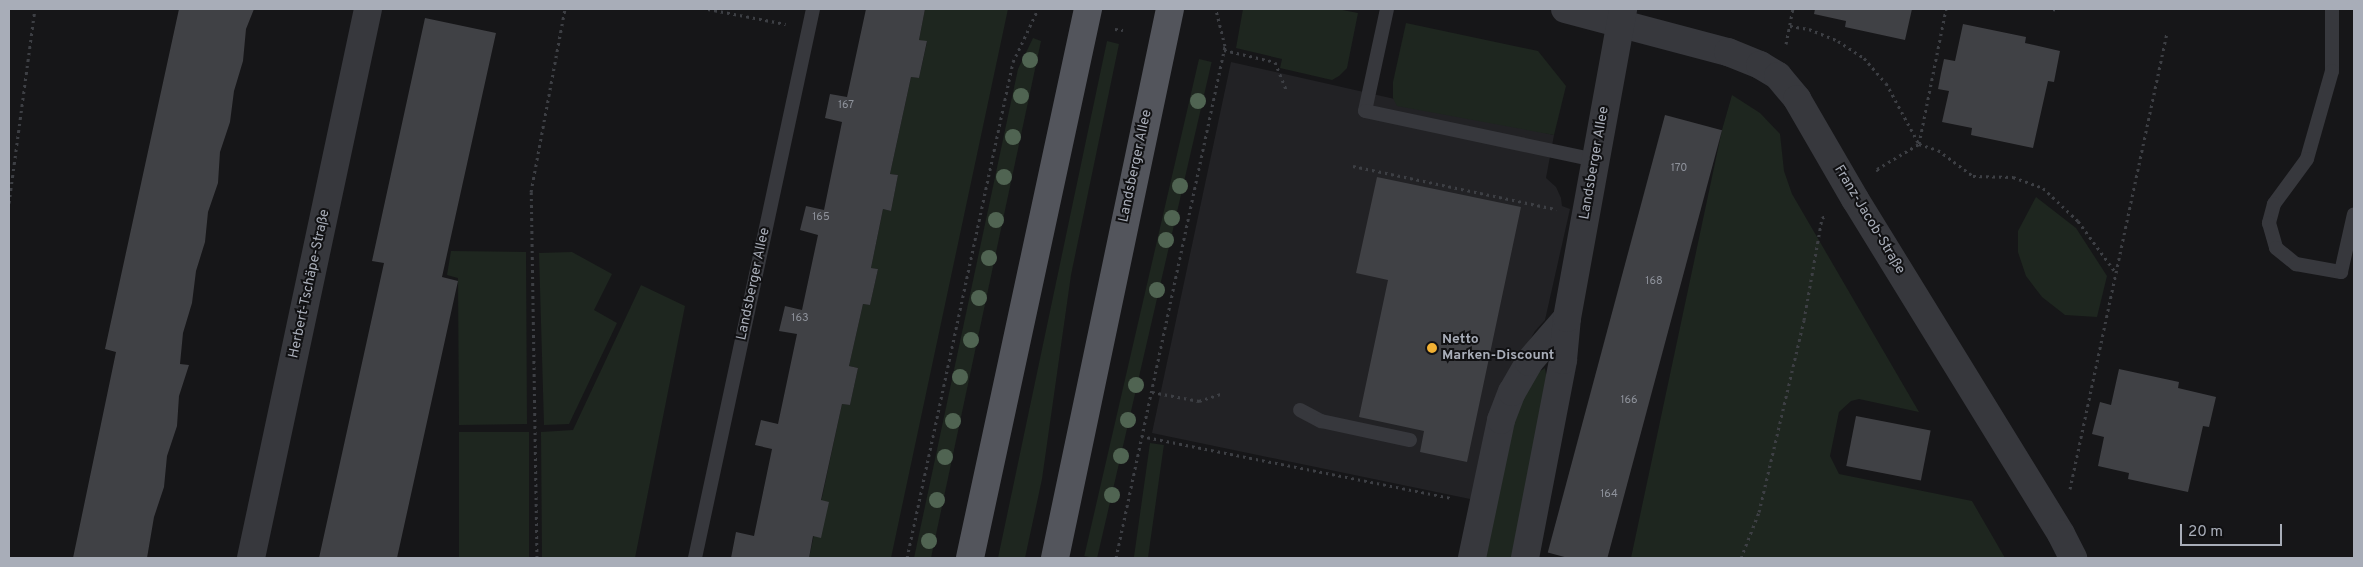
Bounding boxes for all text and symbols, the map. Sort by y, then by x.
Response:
house number: 167 [838,98,854,112]
street label: Landsberger Allee [1577,105,1613,221]
street label: Landsberger Allee [1116,108,1156,224]
house number: 170 [1671,161,1687,175]
street label: Franz-Jacob-Straße [1830,163,1908,277]
street label: Herbert-Tschäpe-Straße [286,208,334,360]
house number: 165 [812,210,830,224]
street label: Landsberger Allee [734,226,774,342]
house number: 168 [1645,274,1663,288]
house number: 163 [791,311,809,325]
place label: Netto Marken-Discount [1442,332,1554,364]
marker: Netto Marken-Discount [1426,342,1438,354]
house number: 166 [1620,393,1638,407]
house number: 164 [1600,487,1618,501]
scale bar [2183,514,2286,546]
text: 20 m [2188,523,2223,542]

